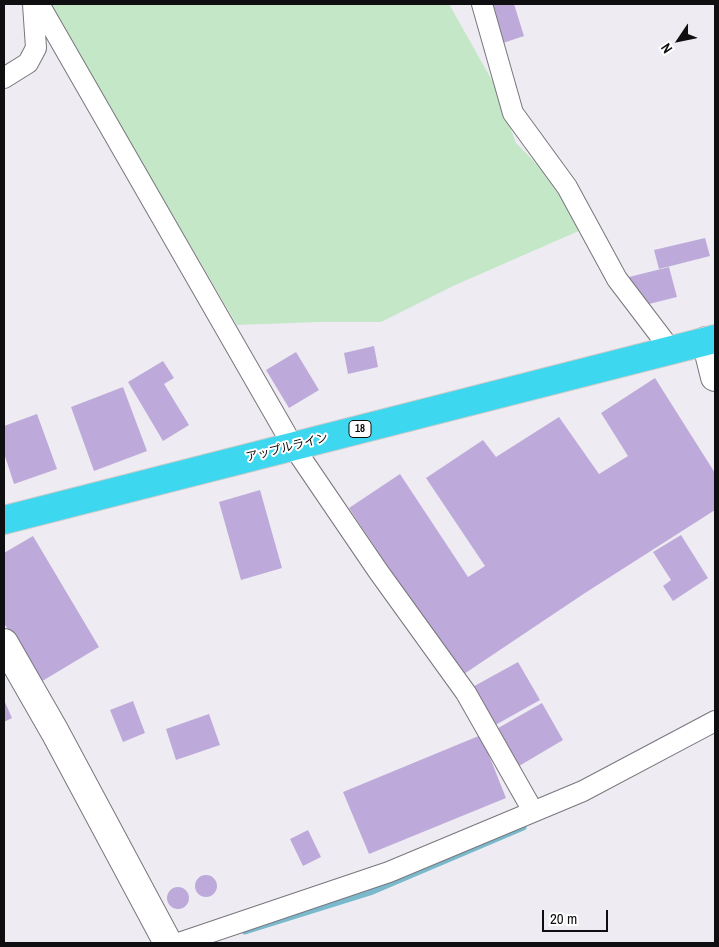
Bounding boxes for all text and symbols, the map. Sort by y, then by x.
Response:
north arrow [654,15,704,65]
text: N [657,40,676,57]
road number: 18 [349,420,371,438]
street label: アップルライン [245,431,329,465]
scale bar [544,900,610,932]
text: 20 m [550,908,577,929]

